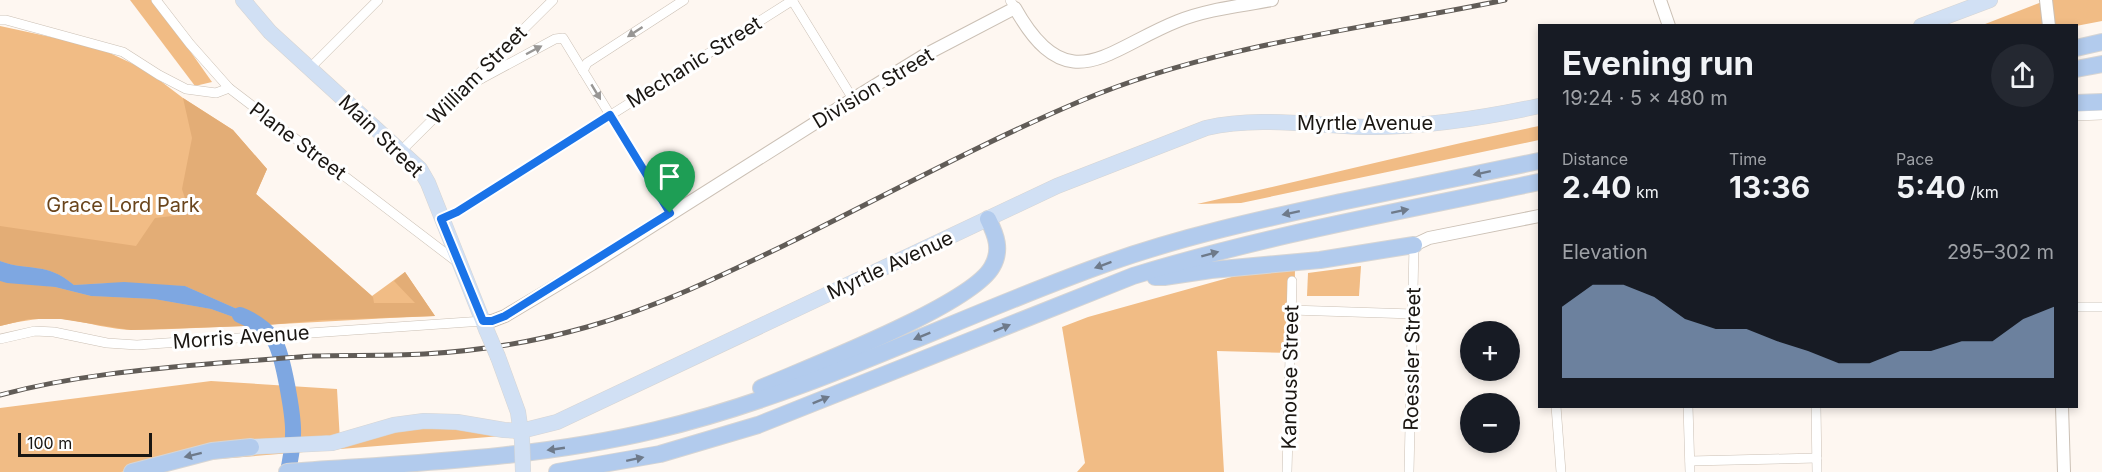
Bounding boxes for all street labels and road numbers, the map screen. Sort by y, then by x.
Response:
street label: Mechanic Street [622,11,766,113]
street label: William Street [423,20,532,129]
street label: Division Street [808,42,938,133]
street label: Main Street [334,90,429,182]
street label: Plane Street [245,97,351,185]
street label: Myrtle Avenue [1297,111,1433,135]
street label: Myrtle Avenue [823,225,957,305]
street label: Roessler Street [1399,287,1425,431]
street label: Kanouse Street [1277,304,1303,449]
street label: Morris Avenue [172,320,310,354]

